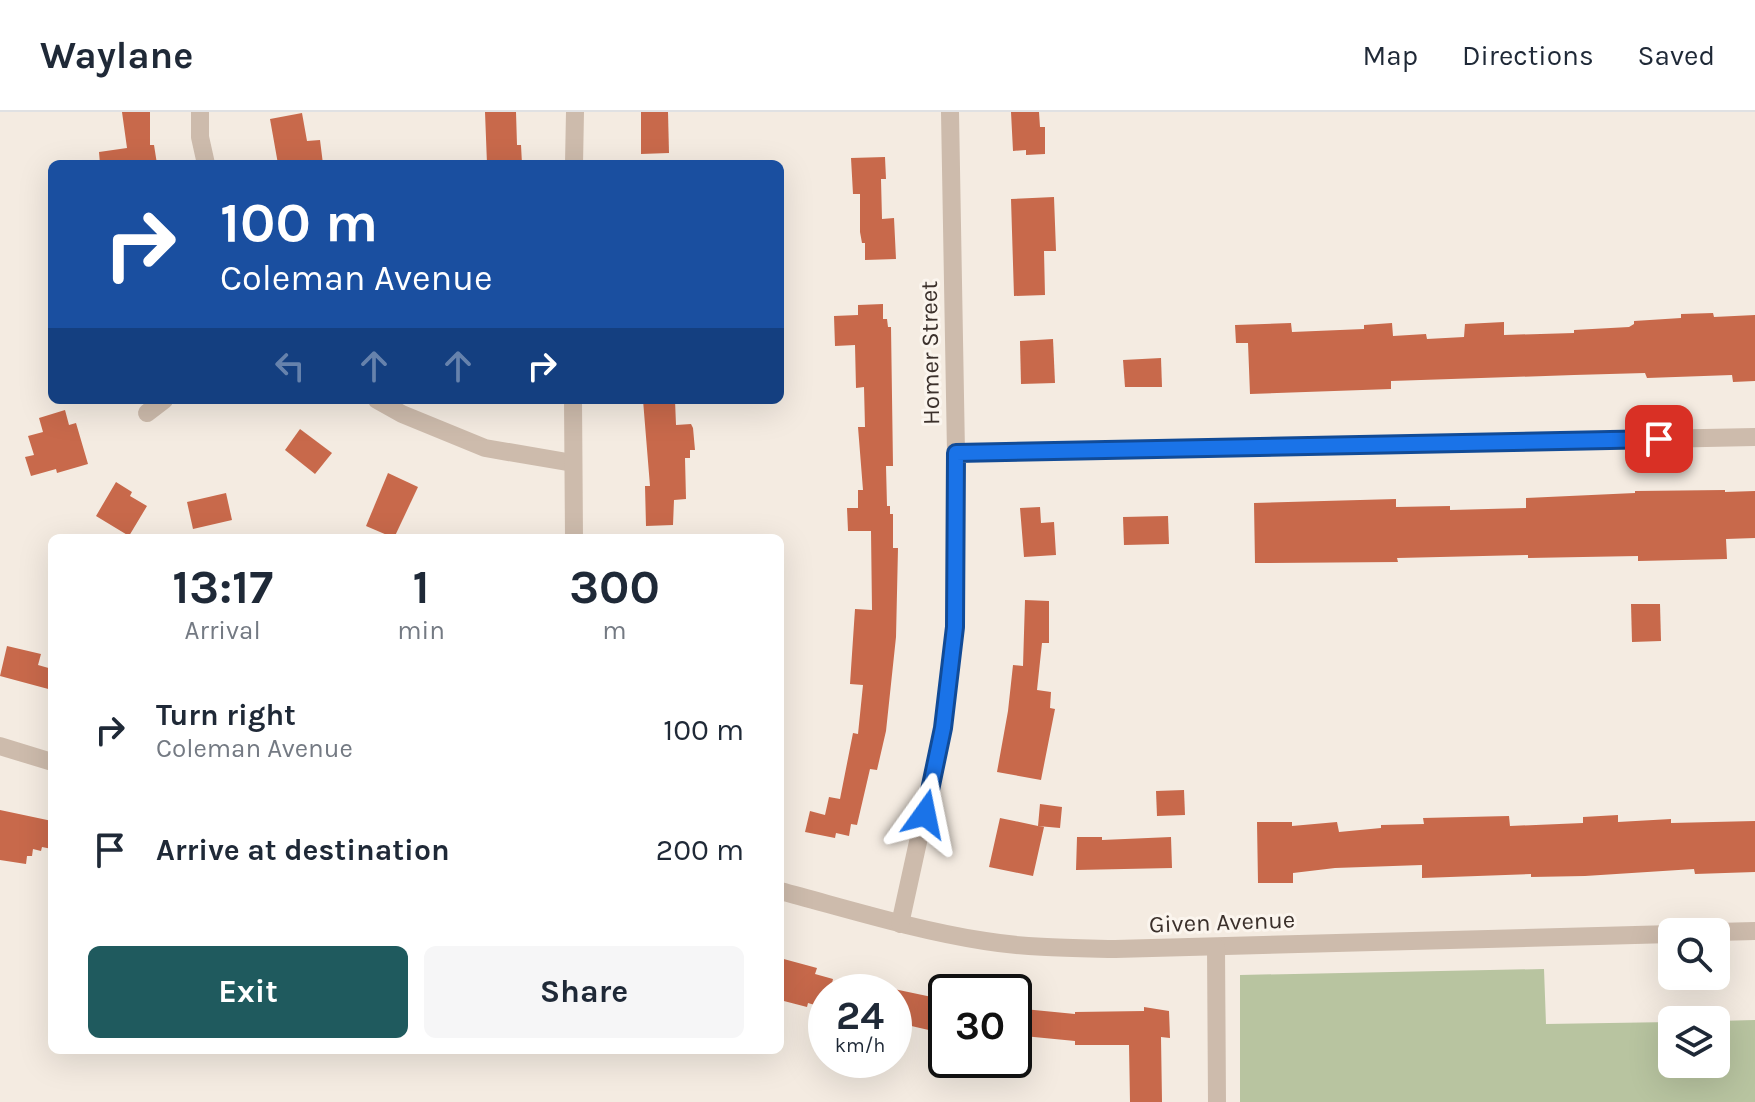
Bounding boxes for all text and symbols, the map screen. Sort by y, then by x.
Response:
text: Waylane [40,33,193,78]
text: Map [1363,39,1418,72]
text: Directions [1462,39,1594,72]
text: Saved [1638,39,1715,72]
text: 100 m [220,190,378,255]
icon: right [88,192,192,296]
text: Coleman Avenue [220,257,493,299]
street label: Homer Street [915,281,945,425]
icon: left [268,344,312,388]
icon: ahead [352,344,396,388]
icon: ahead [436,344,480,388]
icon: right [520,344,564,388]
pin [1625,405,1693,473]
icon: arrive [1637,417,1681,461]
text: 13:17 [172,559,273,615]
text: 1 [413,559,430,615]
text: 300 [569,559,660,615]
text: Arrival [185,615,261,646]
text: min [397,615,445,646]
text: m [602,615,627,646]
text: Turn right [156,697,296,733]
icon: right [88,708,132,752]
text: 100 m [663,712,744,748]
text: Coleman Avenue [156,733,353,764]
position arrow [883,772,967,856]
icon: arrive [88,828,132,872]
text: Arrive at destination [156,832,450,868]
text: 200 m [656,832,744,868]
street label: Given Avenue [1148,905,1296,939]
map controls [1658,918,1730,1078]
button: search [1658,918,1730,990]
button: Exit [88,946,408,1038]
button: Share [424,946,744,1038]
speed limit sign: 30 [928,974,1032,1078]
text: 24 [836,992,884,1039]
button: layers [1658,1006,1730,1078]
text: km/h [835,1034,885,1057]

